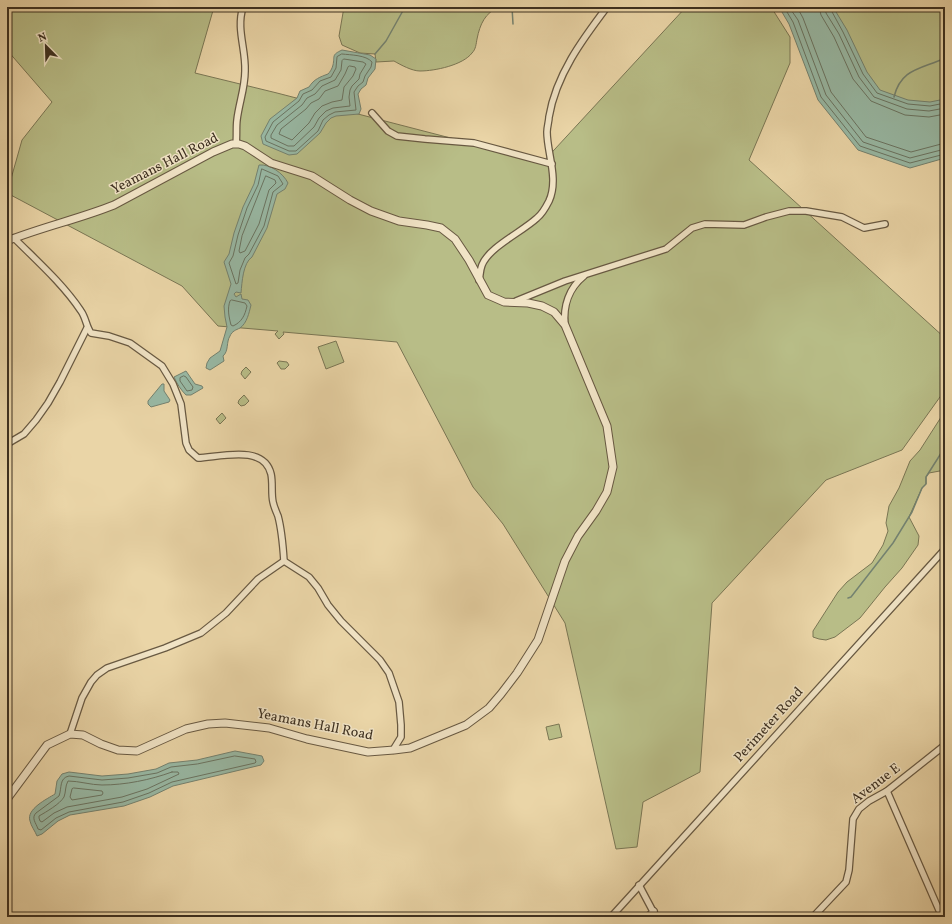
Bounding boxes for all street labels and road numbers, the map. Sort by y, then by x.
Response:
street label: Yeamans Hall Road [108,129,222,199]
street label: Perimeter Road [730,683,808,767]
street label: Yeamans Hall Road [255,704,375,746]
street label: Avenue E [848,759,904,809]

